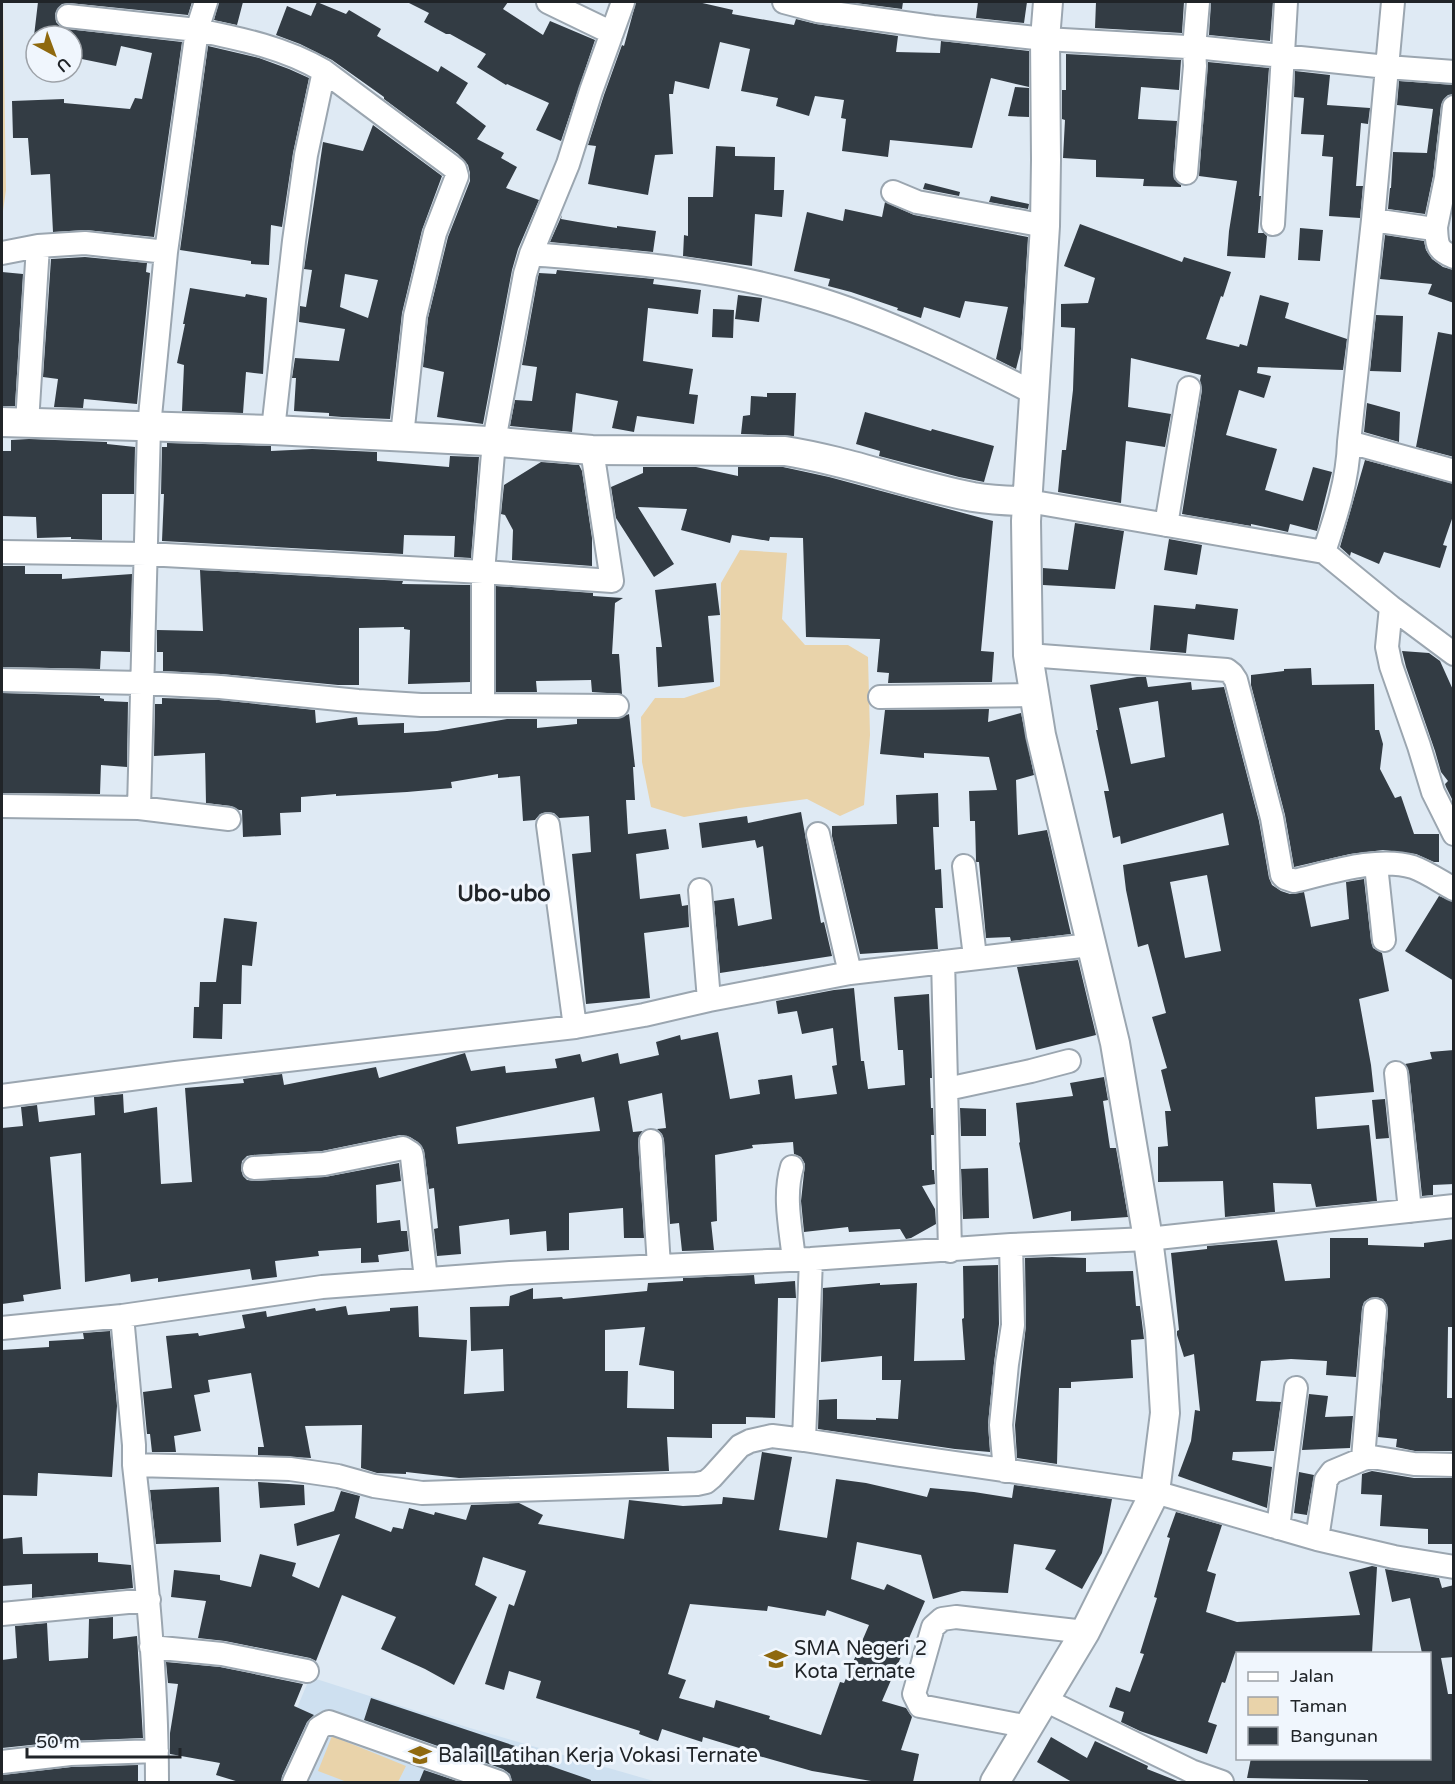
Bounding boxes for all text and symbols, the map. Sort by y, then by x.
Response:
north arrow [24,24,84,84]
text: U [52,53,74,76]
district label: Ubo-ubo [457,881,551,907]
place label: SMA Negeri 2 Kota Ternate [794,1637,927,1684]
school or university icon: SMA Negeri 2 Kota Ternate [763,1646,789,1672]
legend [1236,1652,1431,1760]
text: Jalan [1290,1665,1334,1687]
text: Taman [1290,1695,1347,1717]
scale bar [27,1721,180,1759]
text: Bangunan [1290,1725,1378,1747]
text: 50 m [36,1731,80,1753]
school or university icon: Balai Latihan Kerja Vokasi Ternate [407,1742,433,1768]
place label: Balai Latihan Kerja Vokasi Ternate [438,1744,758,1768]

